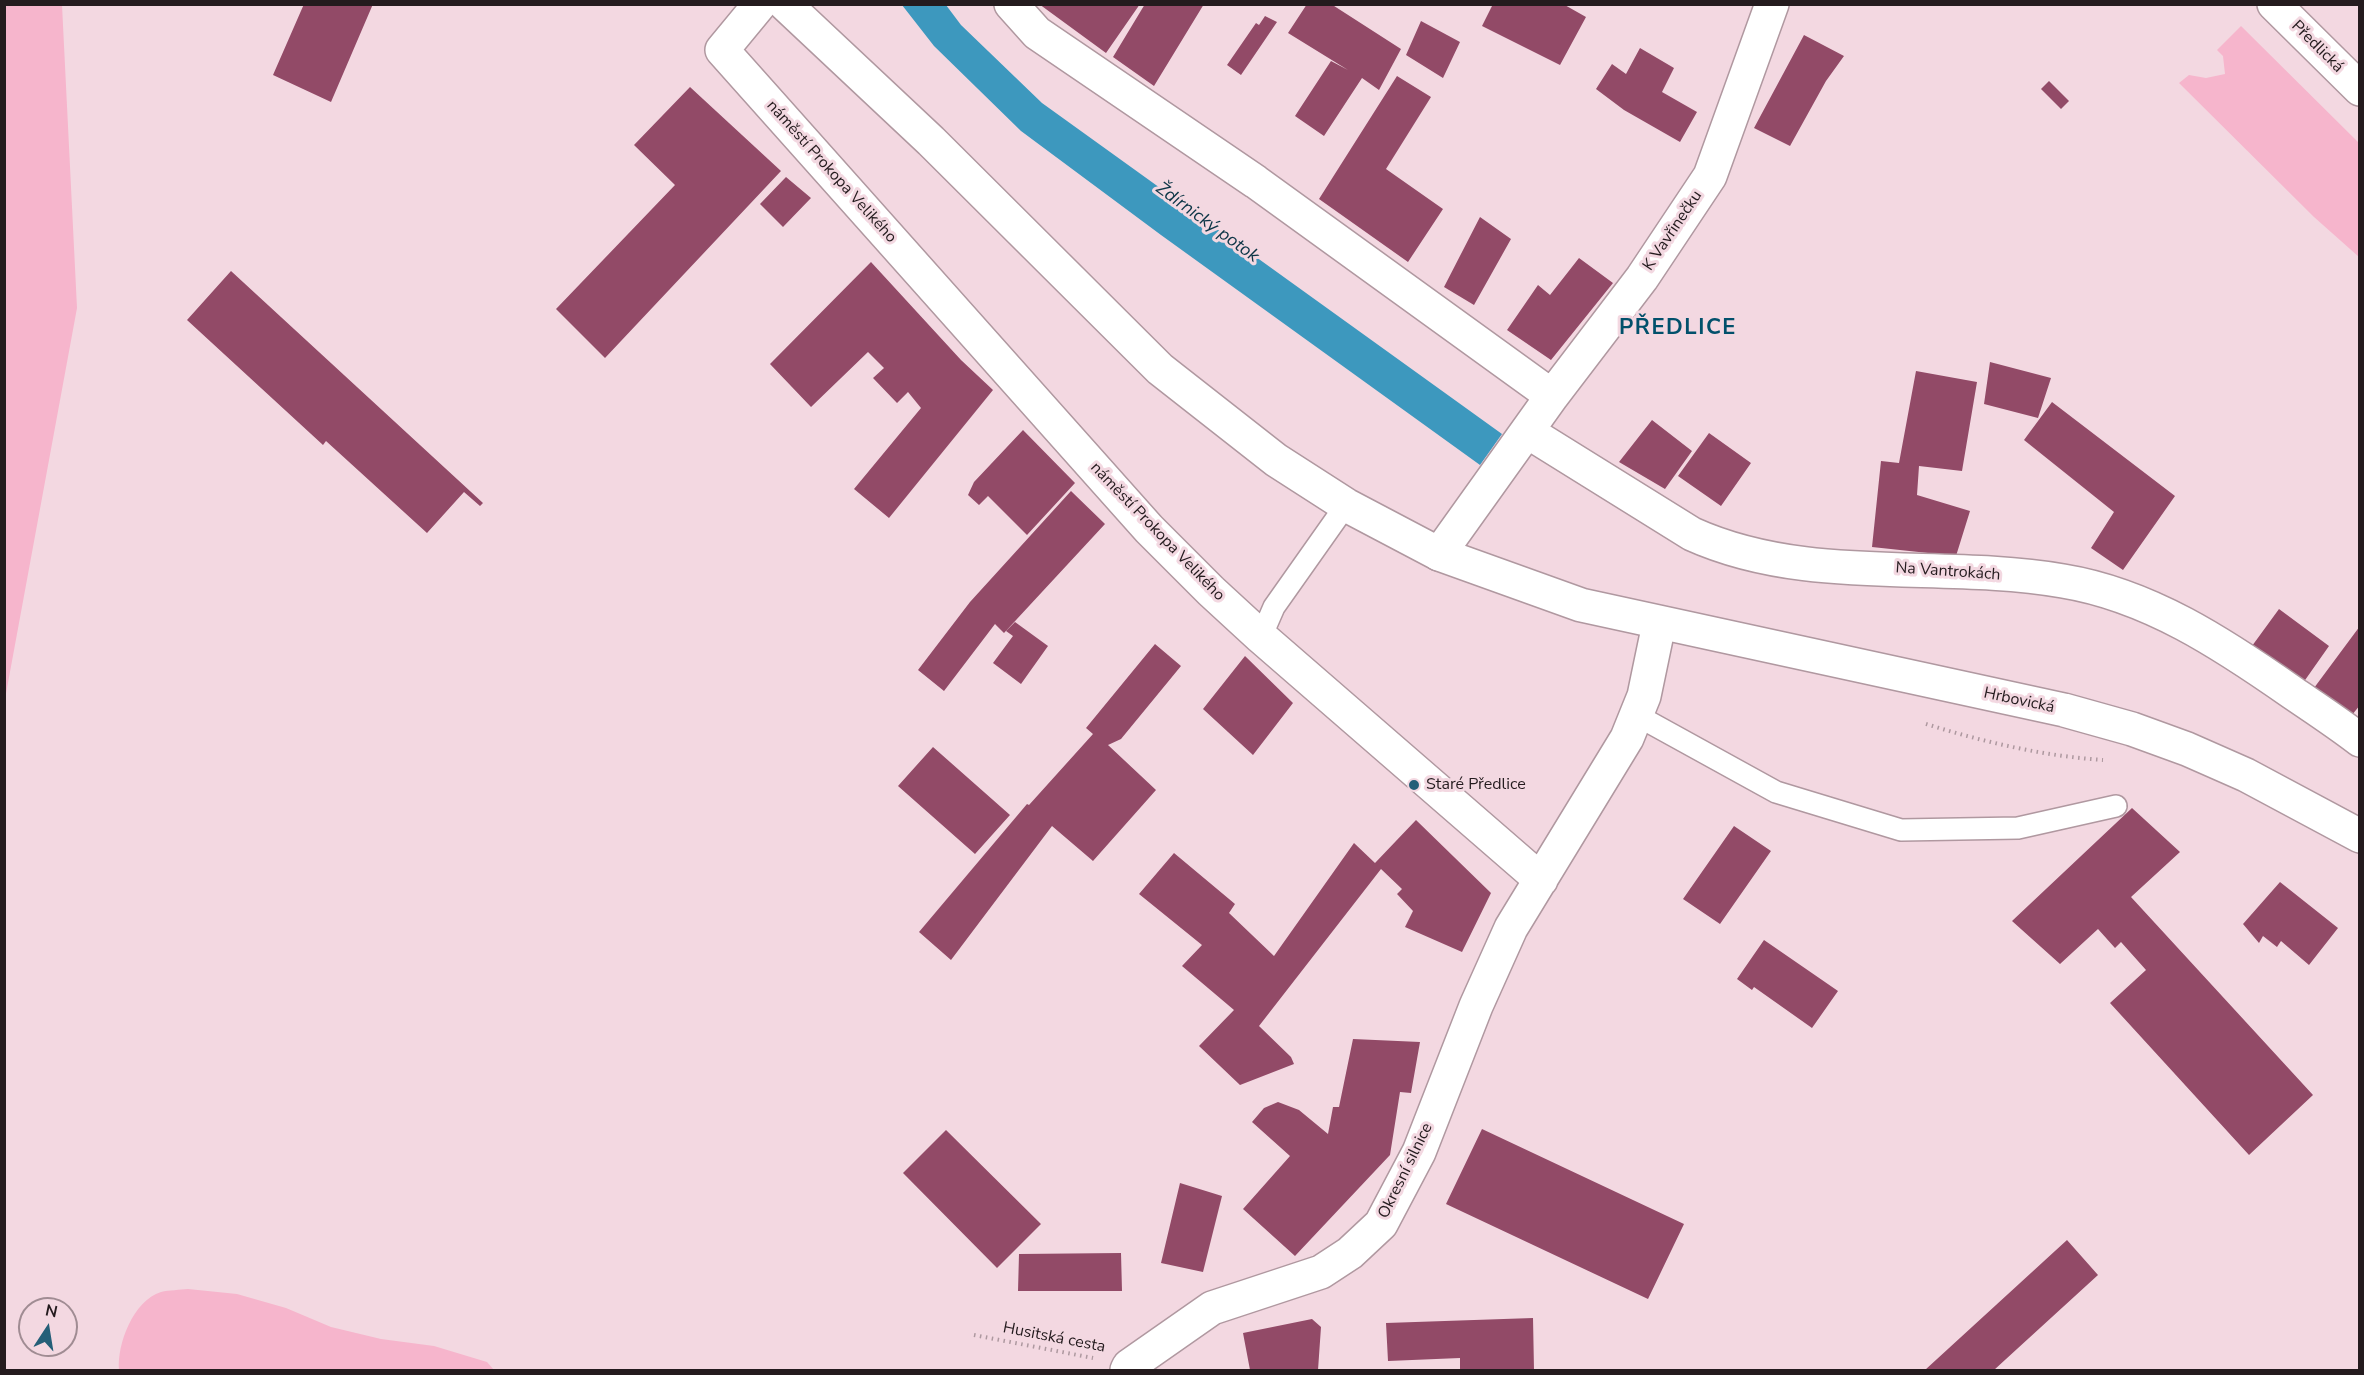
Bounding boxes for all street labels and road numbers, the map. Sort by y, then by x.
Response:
street label: Předlická [2287,17,2347,77]
street label: náměstí Prokopa Velikého [762,97,900,247]
street label: K Vavřinečku [1639,187,1707,275]
street label: náměstí Prokopa Velikého [1086,459,1228,605]
street label: Na Vantrokách [1895,559,2001,585]
street label: Hrbovická [1982,684,2056,718]
street label: Okresní silnice [1375,1120,1437,1222]
street label: Husitská cesta [1001,1319,1107,1357]

